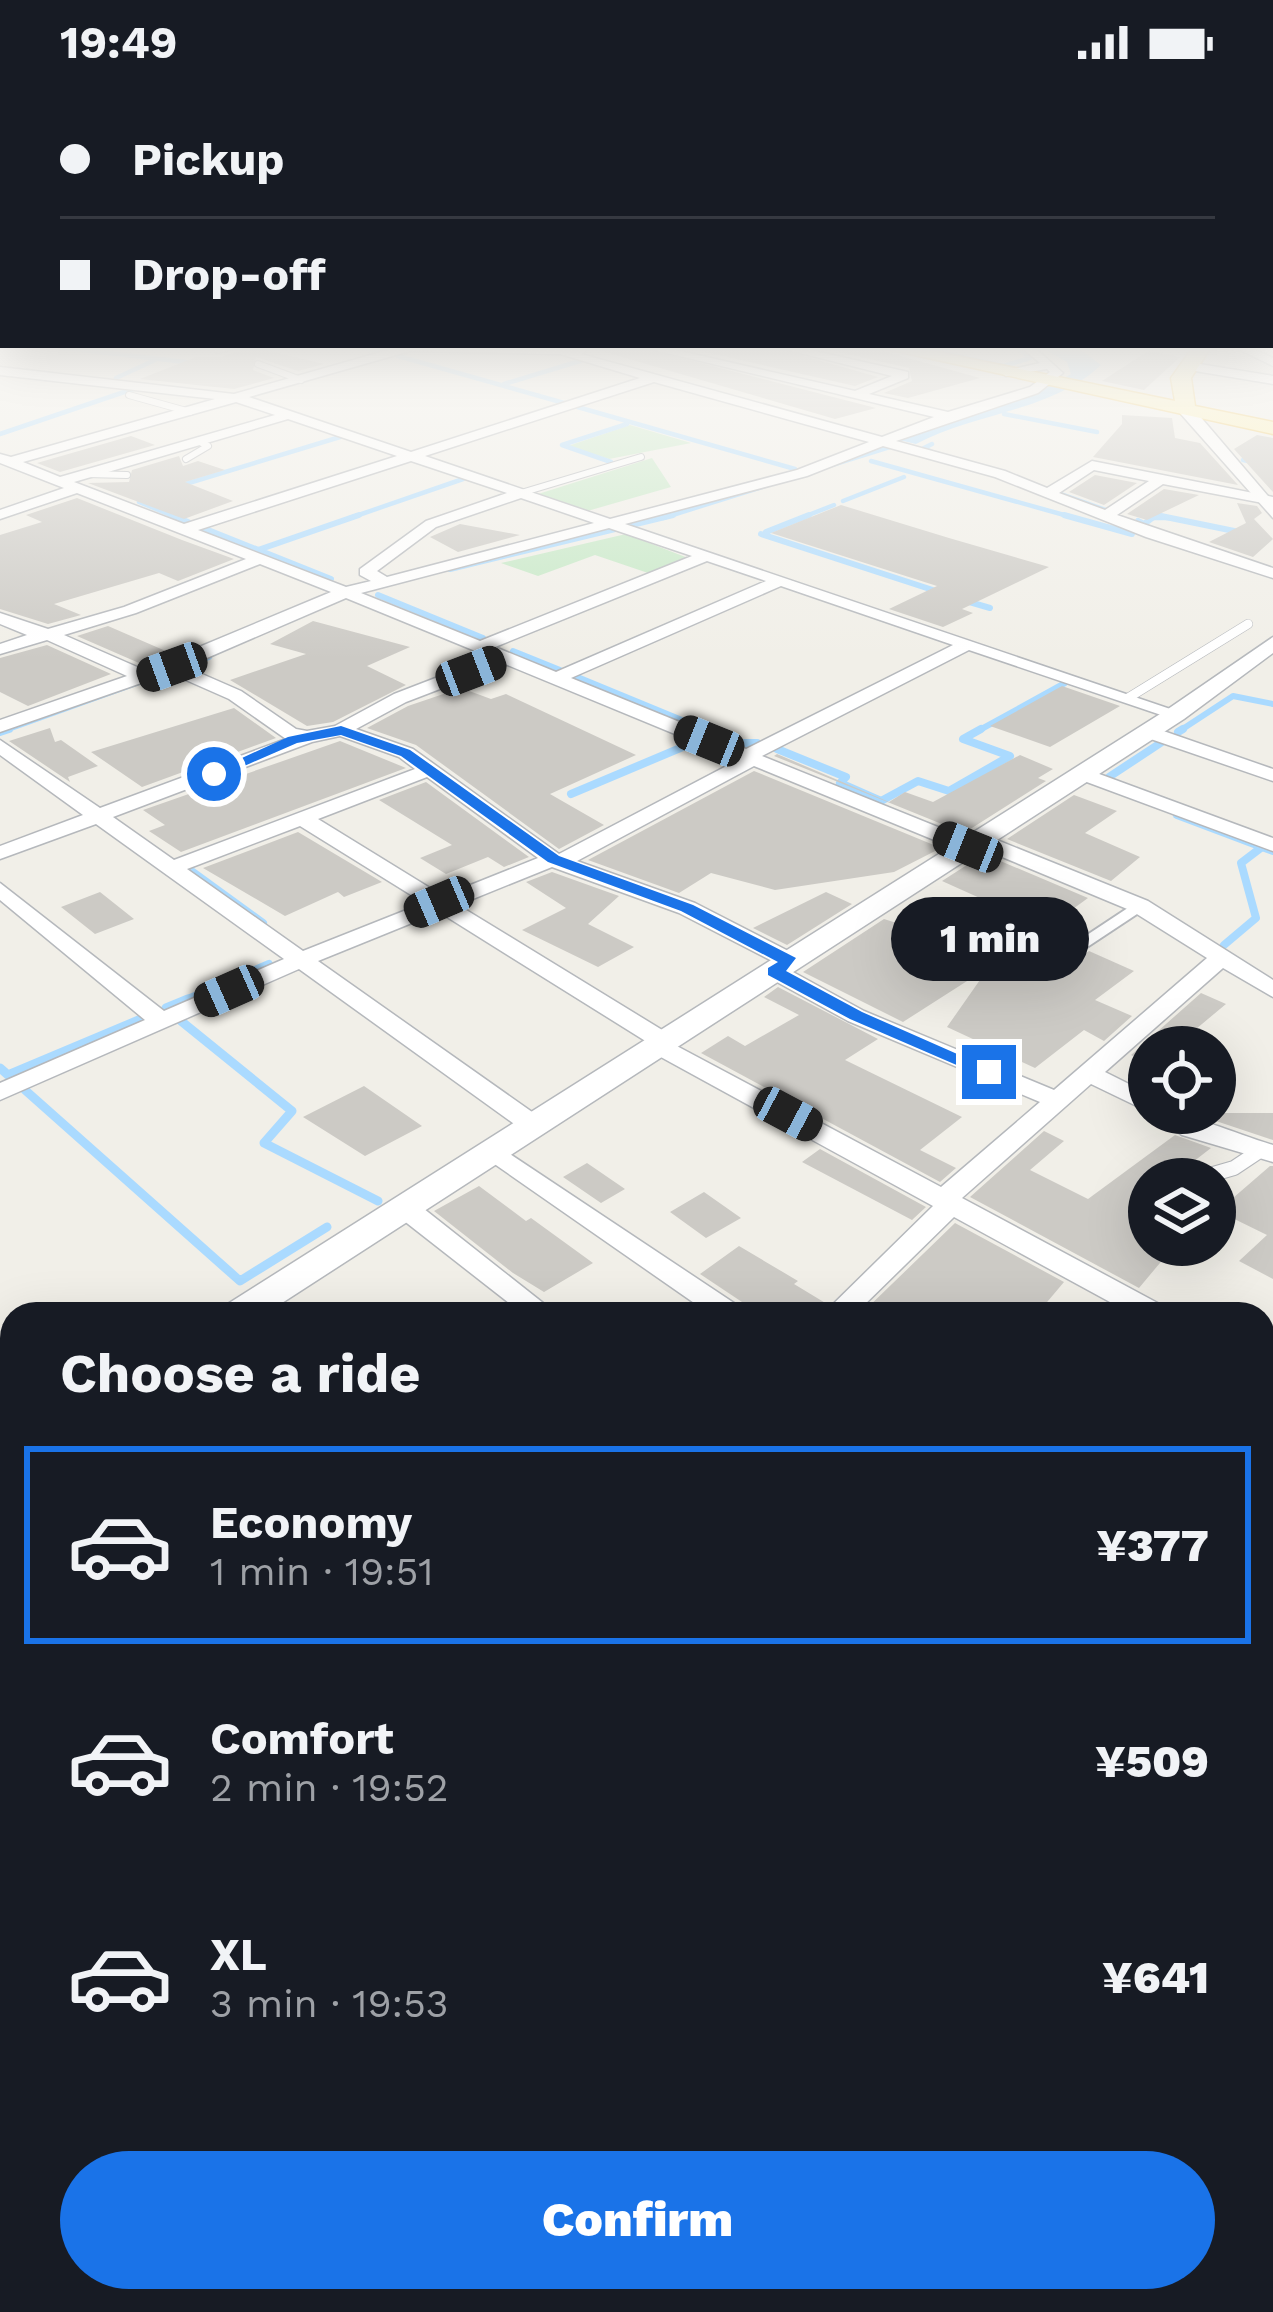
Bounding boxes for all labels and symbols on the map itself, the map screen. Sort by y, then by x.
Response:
car [132,638,212,696]
car [431,641,511,701]
car [669,711,749,771]
route start [187,747,241,801]
car [928,817,1008,877]
car [399,871,479,933]
callout: 1 min [890,898,1088,982]
car [189,960,269,1022]
route end [962,1045,1016,1099]
car [748,1081,828,1147]

